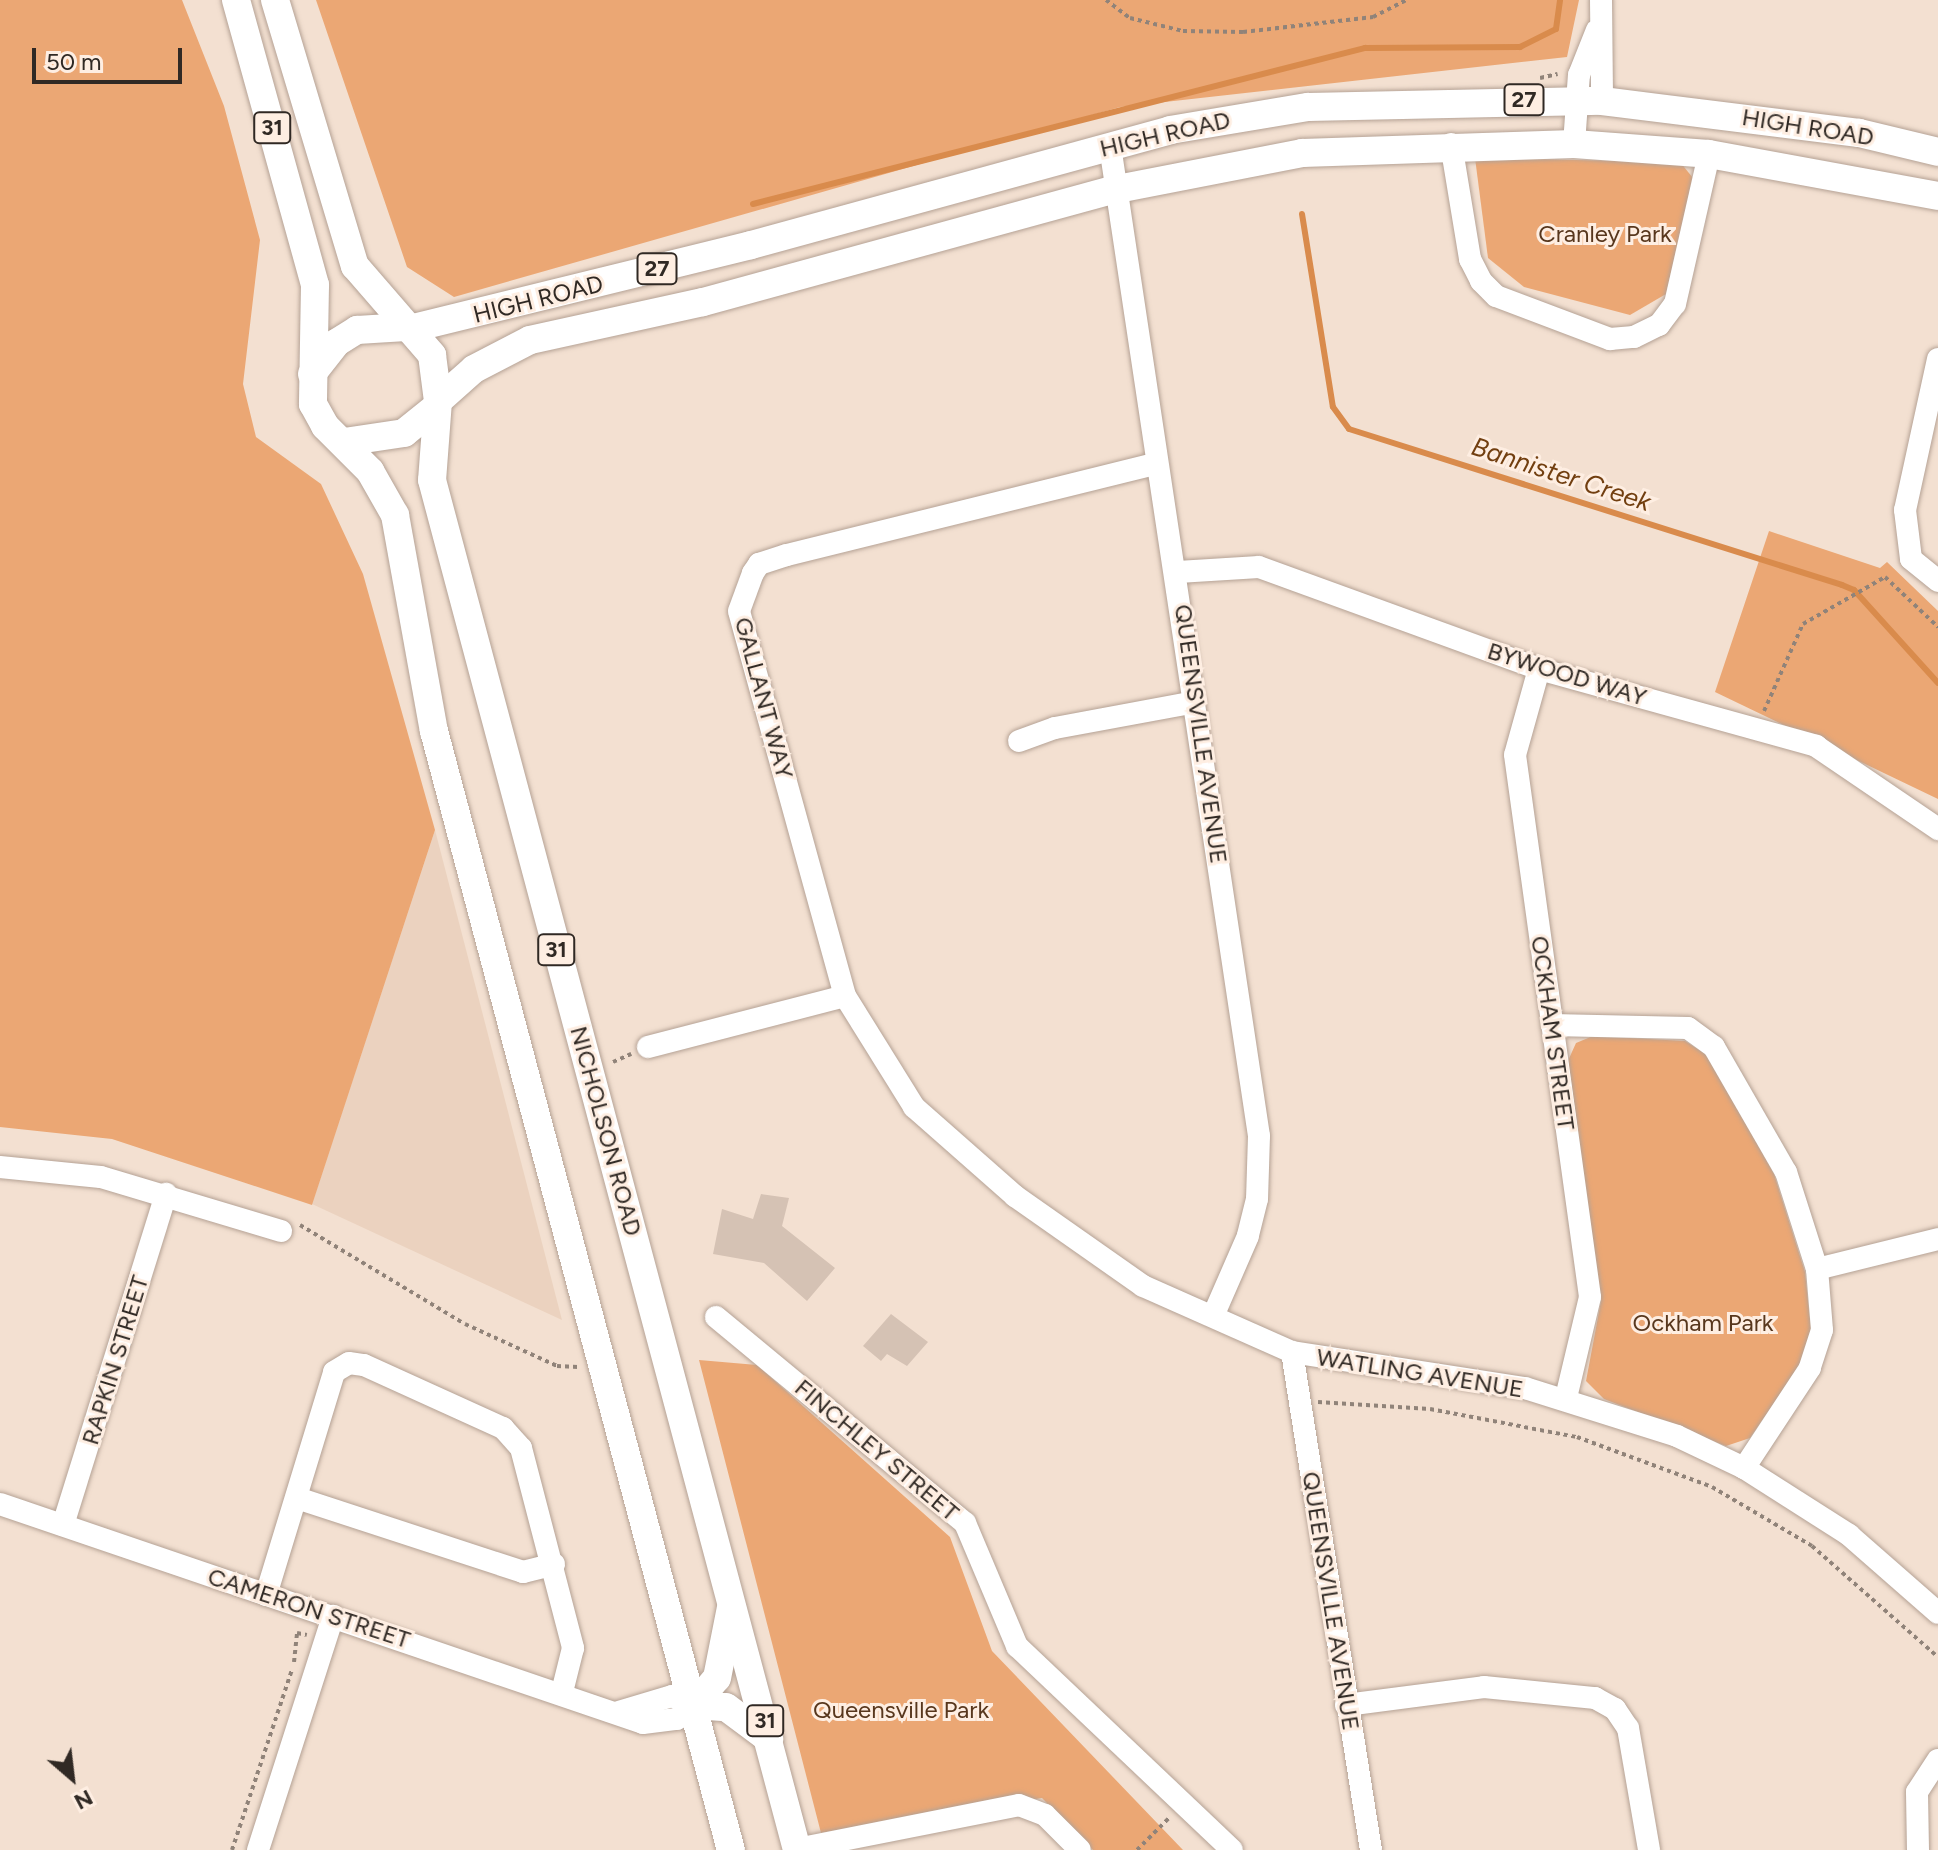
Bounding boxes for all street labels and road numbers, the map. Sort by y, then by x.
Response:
road number: 27 [1502,82,1546,118]
street label: HIGH ROAD [1740,102,1876,152]
street label: HIGH ROAD [1097,105,1233,163]
road number: 31 [252,110,292,146]
road number: 27 [635,251,679,287]
street label: HIGH ROAD [470,269,606,329]
street label: QUEENSVILLE AVENUE [1169,603,1233,865]
street label: GALLANT WAY [729,614,799,782]
street label: BYWOOD WAY [1484,636,1650,712]
road number: 31 [536,932,576,968]
street label: OCKHAM STREET [1525,934,1581,1132]
street label: NICHOLSON ROAD [564,1023,648,1239]
street label: RAPKIN STREET [76,1272,154,1448]
street label: WATLING AVENUE [1315,1342,1525,1404]
street label: FINCHLEY STREET [789,1373,965,1527]
street label: QUEENSVILLE AVENUE [1296,1470,1366,1732]
street label: CAMERON STREET [204,1562,414,1654]
road number: 31 [745,1703,785,1739]

